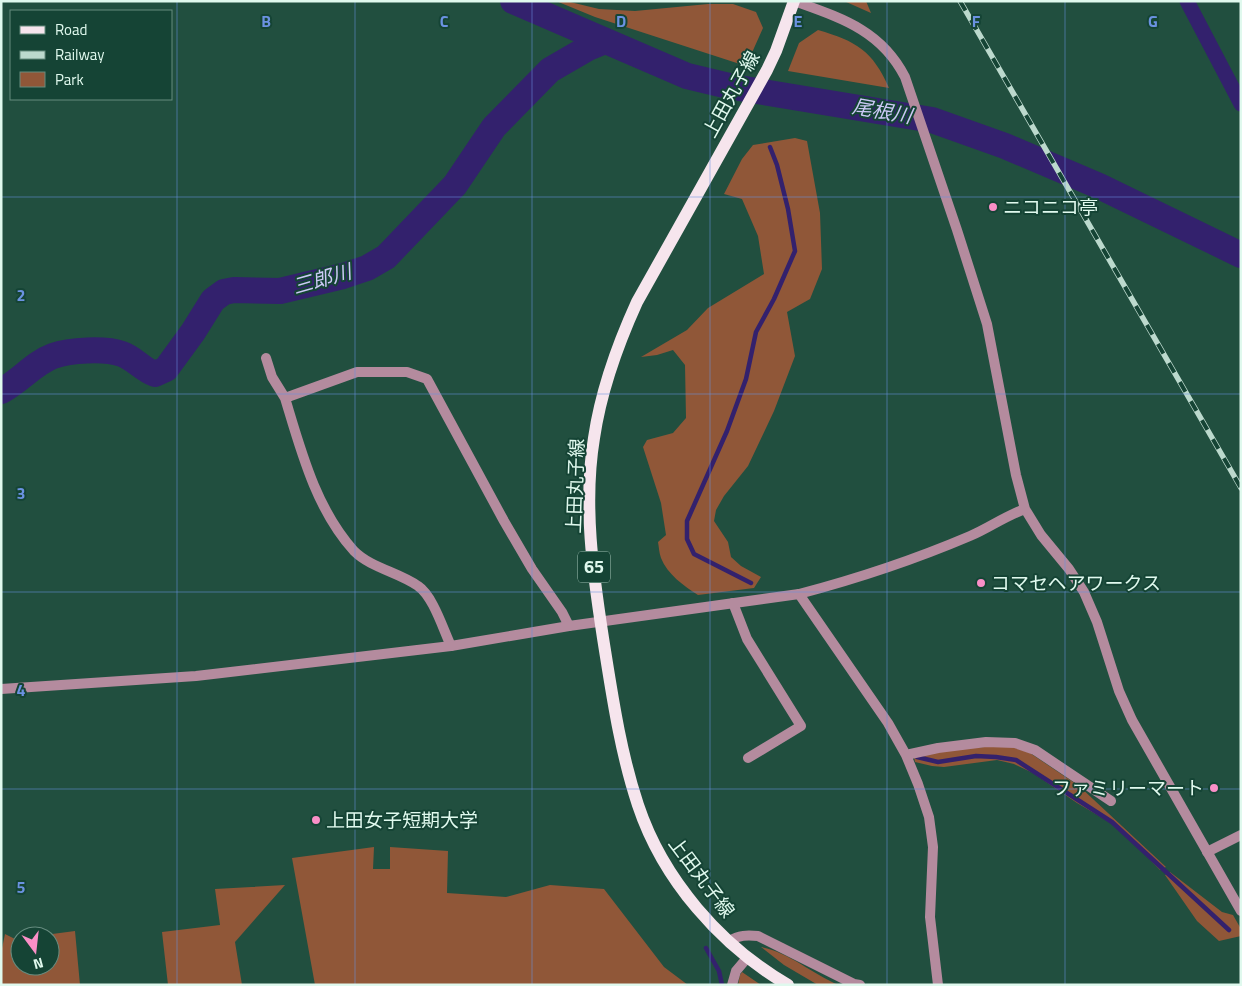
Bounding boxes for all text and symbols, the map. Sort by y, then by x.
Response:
text: B [261,9,271,33]
text: C [440,9,449,33]
text: D [616,9,626,33]
text: E [794,9,803,33]
text: F [972,9,981,33]
text: G [1148,9,1158,33]
legend [10,10,172,100]
text: Road [55,18,87,41]
text: Railway [55,43,105,66]
street label: 上田丸子線 [695,45,766,142]
text: Park [55,68,84,91]
water label: 尾根川 [850,90,916,131]
place label: ニコニコ亭 [1003,192,1098,221]
marker: ニコニコ亭 [987,201,999,213]
water label: 三郎川 [289,255,357,302]
text: 2 [17,283,25,307]
street label: 上田丸子線 [558,438,591,534]
text: 3 [17,481,25,505]
road number: 65 [578,552,610,582]
place label: コマセヘアワークス [991,568,1161,597]
marker: コマセヘアワークス [975,577,987,589]
text: 4 [17,678,26,702]
place label: ファミリーマート [1052,773,1204,802]
marker: ファミリーマート [1208,782,1220,794]
place label: 上田女子短期大学 [326,805,478,834]
marker: 上田女子短期大学 [310,814,322,826]
street label: 上田丸子線 [662,830,743,923]
text: 5 [17,875,26,899]
north arrow [10,926,60,976]
text: N [31,953,46,975]

